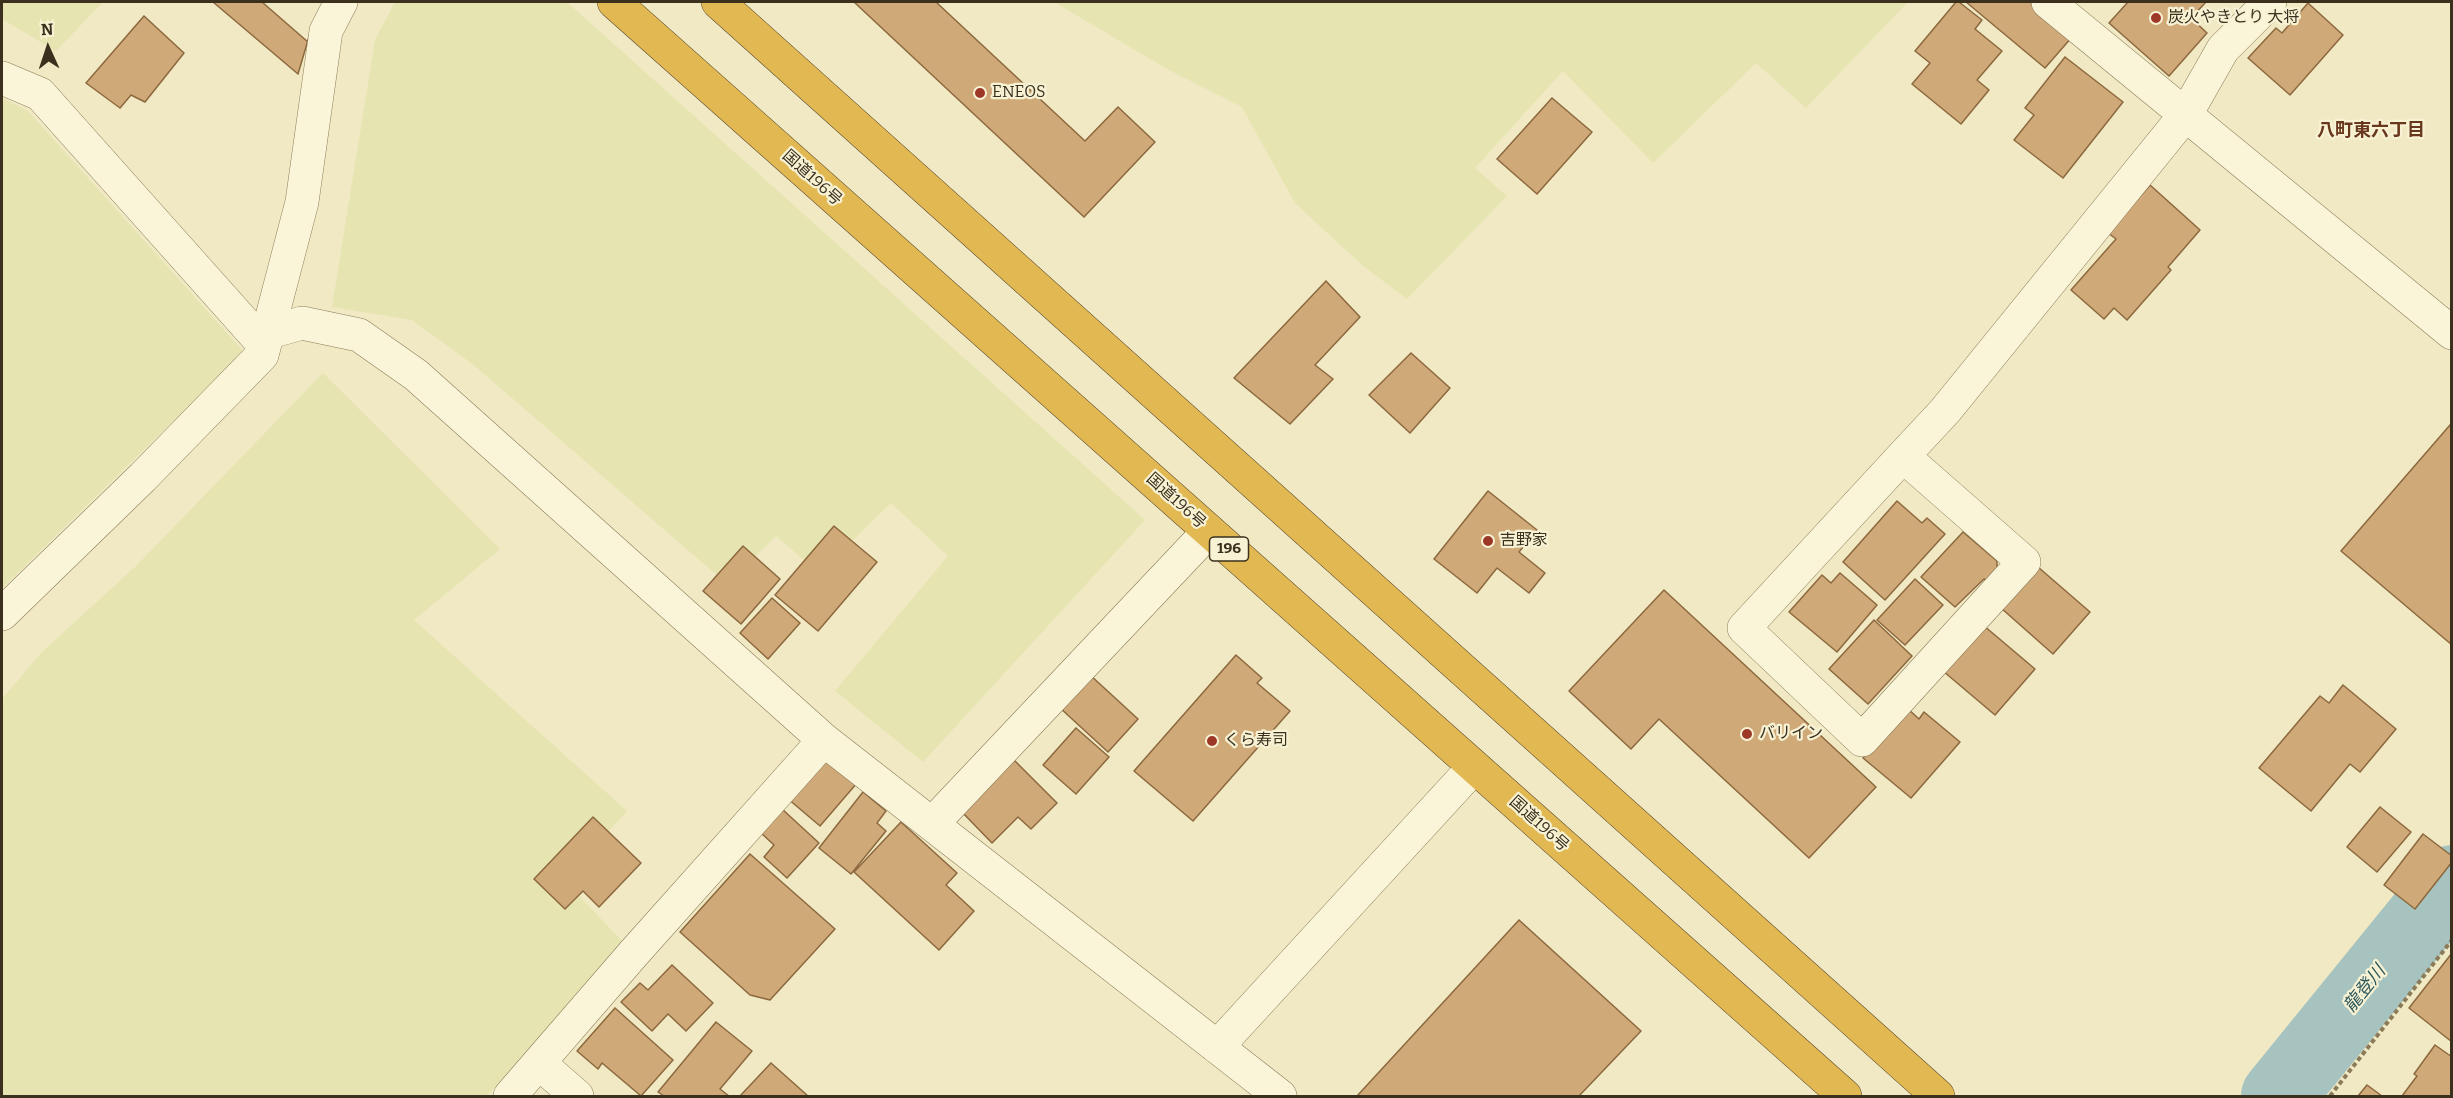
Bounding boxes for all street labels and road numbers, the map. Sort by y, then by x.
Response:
street label: 国道196号 [778,146,846,210]
street label: 国道196号 [1142,469,1210,533]
road number: 196 [1210,537,1248,561]
street label: 国道196号 [1505,792,1573,856]

